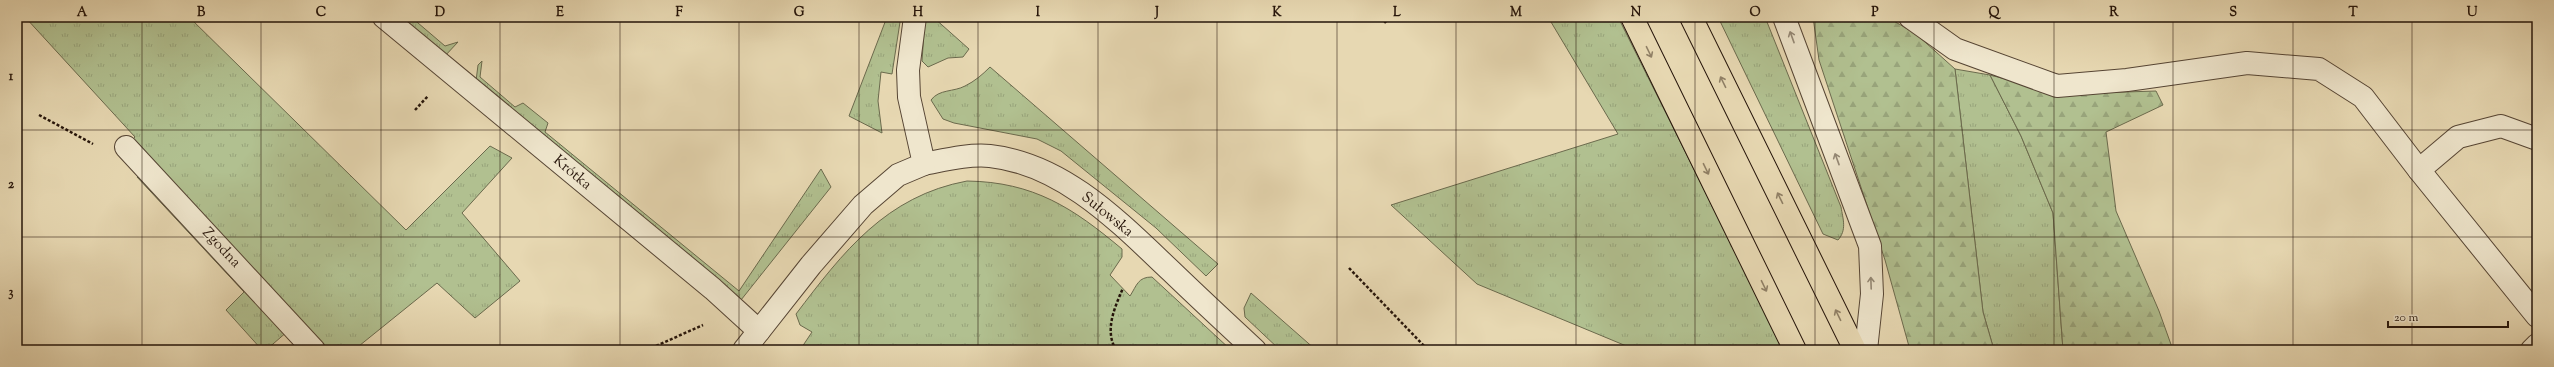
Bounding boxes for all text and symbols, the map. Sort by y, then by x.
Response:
text: A [77,4,88,22]
text: B [197,4,206,22]
text: C [316,4,326,22]
text: D [435,4,445,22]
text: E [556,4,564,22]
text: F [675,4,683,22]
text: G [794,4,805,22]
text: H [913,4,924,22]
text: I [1036,4,1041,22]
text: J [1154,4,1159,22]
text: K [1272,4,1282,22]
text: L [1393,4,1401,22]
text: M [1510,4,1522,22]
text: N [1631,4,1642,22]
text: O [1749,4,1761,22]
text: P [1871,4,1879,22]
text: Q [1989,4,2002,22]
text: R [2109,4,2119,22]
text: S [2229,4,2237,22]
text: T [2348,4,2358,22]
text: U [2467,4,2478,22]
one-way arrow [1788,31,1795,44]
one-way arrow [1646,46,1654,58]
text: 1 [9,68,14,86]
one-way arrow [1718,76,1726,88]
street label: Krótka [548,151,596,195]
one-way arrow [1833,154,1841,166]
one-way arrow [1703,163,1711,175]
text: 2 [8,176,15,194]
street label: Sułowska [1076,187,1138,243]
one-way arrow [1776,193,1783,205]
street label: Zgodna [197,223,245,273]
one-way arrow [1867,277,1875,290]
one-way arrow [1760,279,1768,291]
text: 3 [8,284,14,302]
scale bar [2388,303,2508,329]
one-way arrow [1834,309,1841,321]
text: 20 m [2394,309,2419,327]

